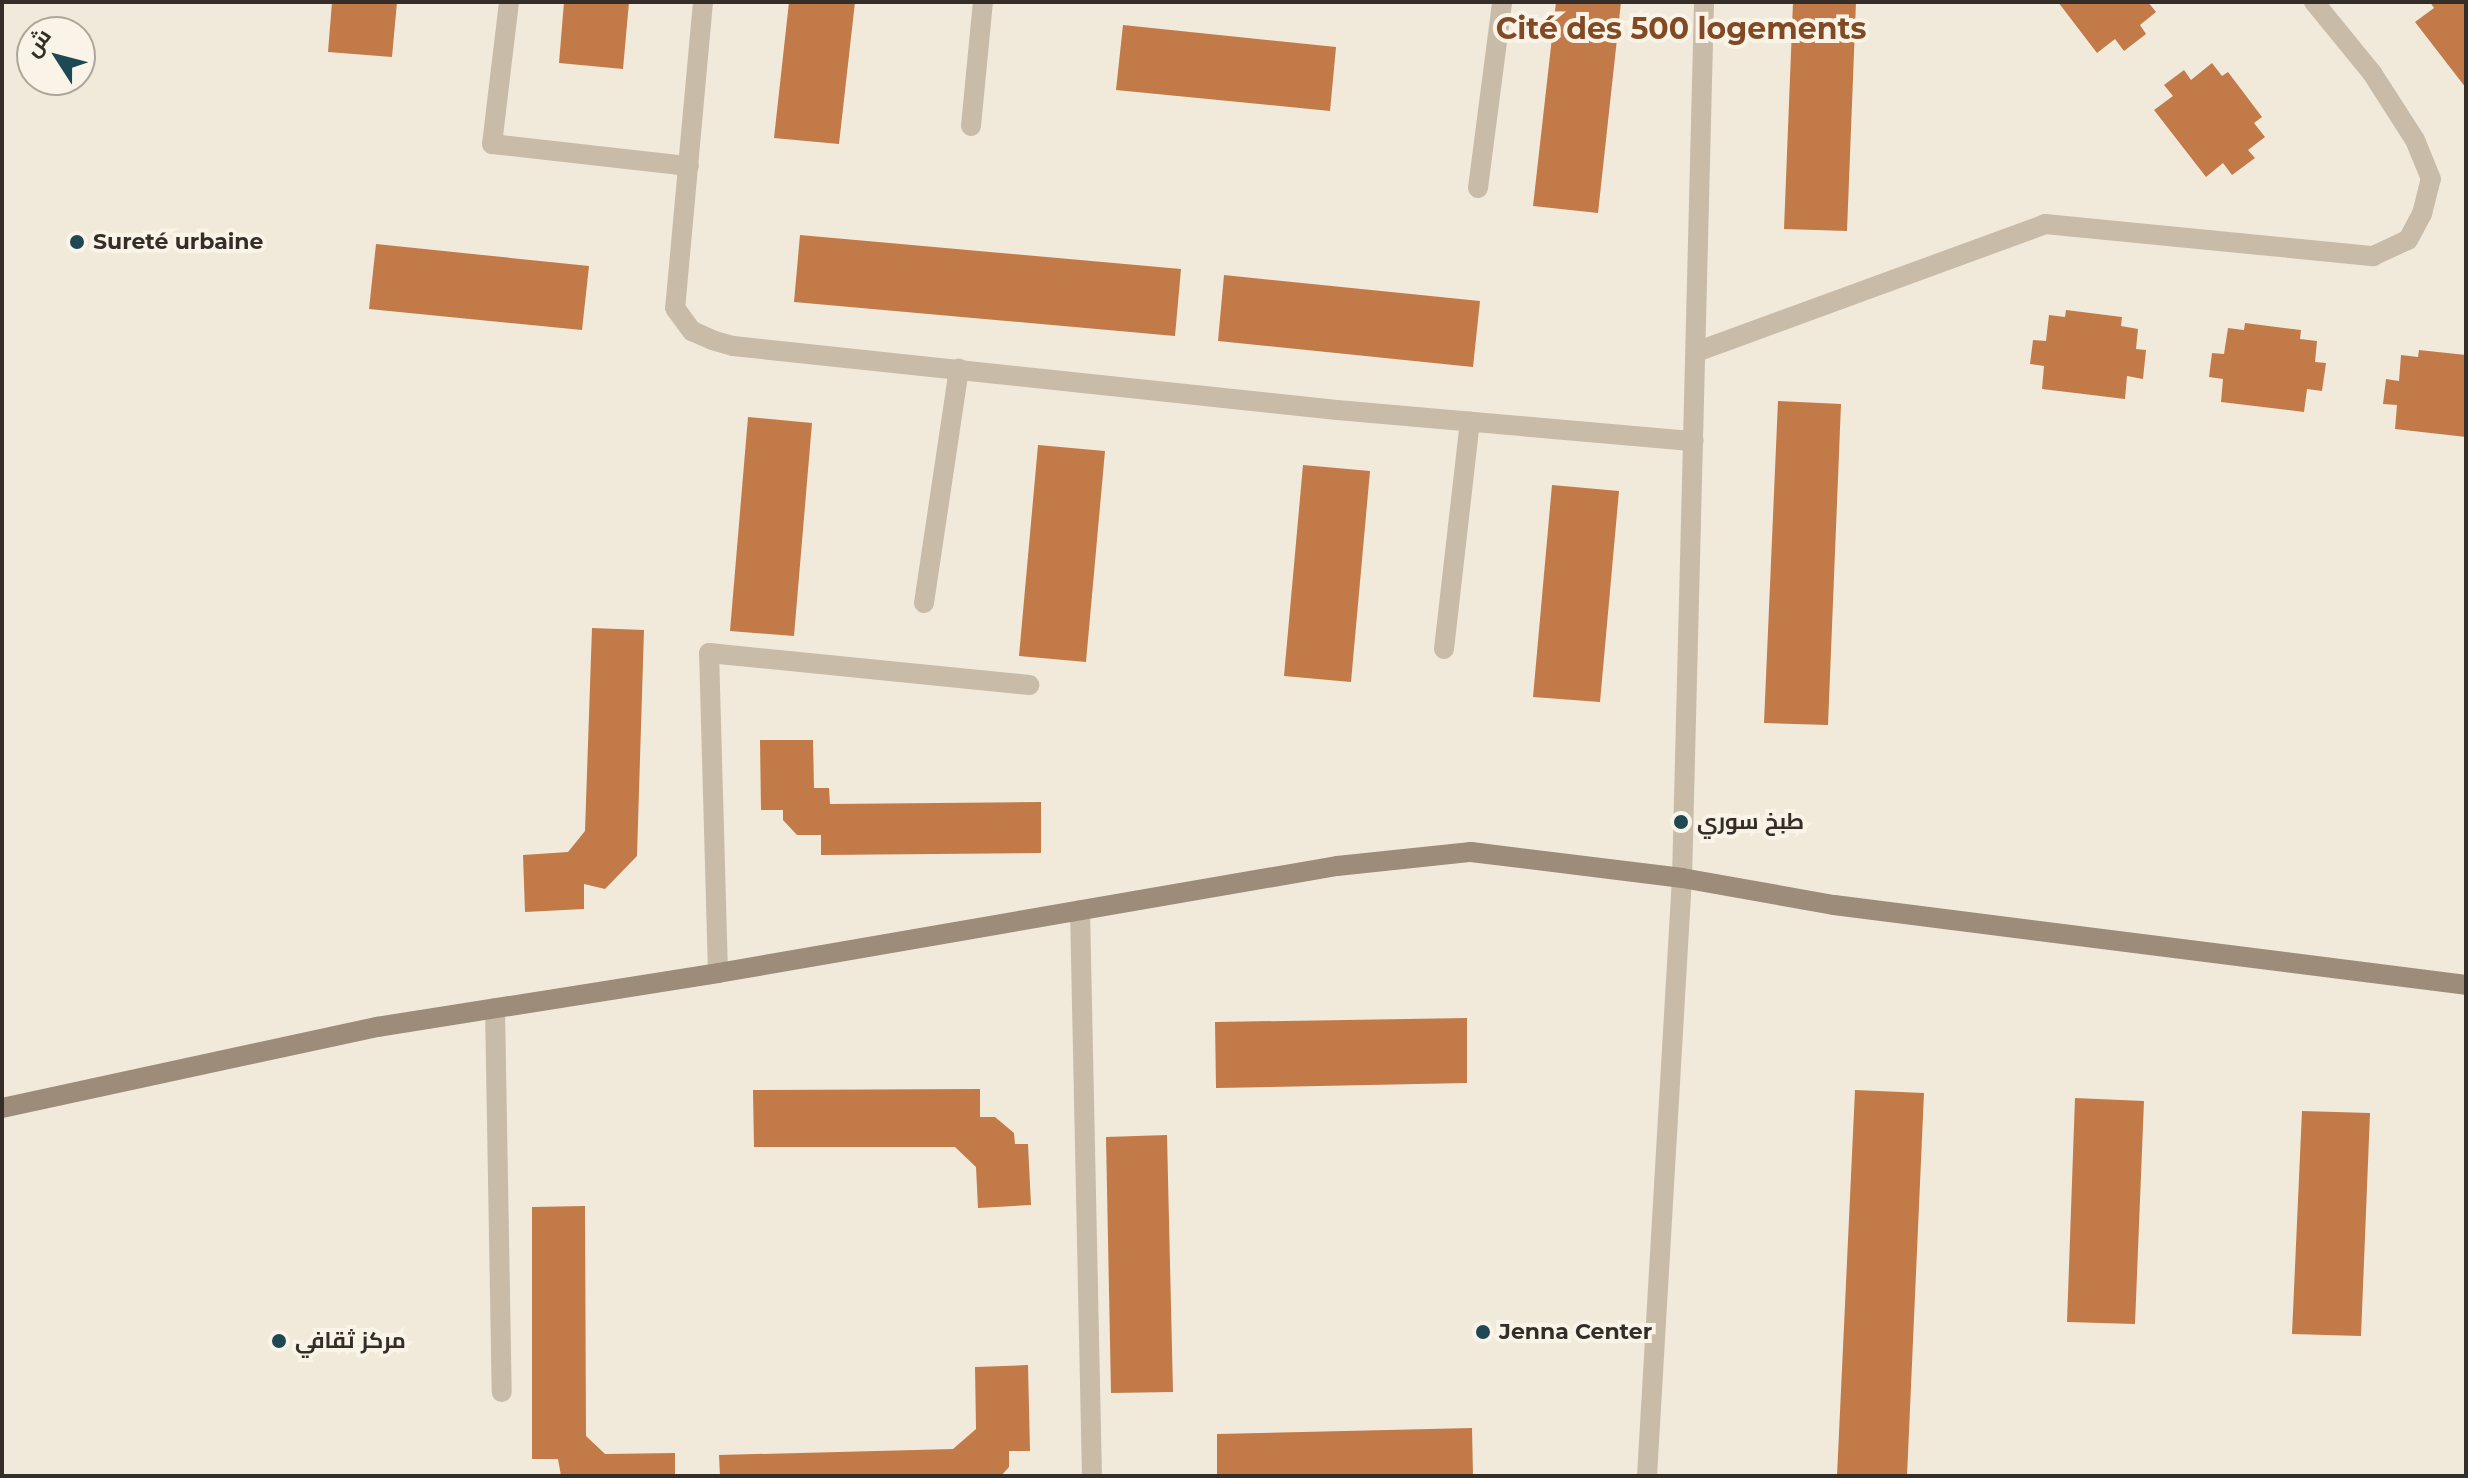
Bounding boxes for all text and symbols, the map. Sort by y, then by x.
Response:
district label: Cité des 500 logements [1496,11,1866,47]
north arrow [16,16,96,96]
text: ش [19,23,57,62]
place label: Sureté urbaine [93,229,263,255]
marker: Sureté urbaine [68,233,86,251]
place label: طبخ سوري [1697,809,1804,835]
marker: طبخ سوري [1672,813,1690,831]
place label: Jenna Center [1499,1319,1652,1345]
marker: Jenna Center [1474,1323,1492,1341]
place label: مركز ثقافي [295,1328,406,1354]
marker: مركز ثقافي [270,1332,288,1350]

